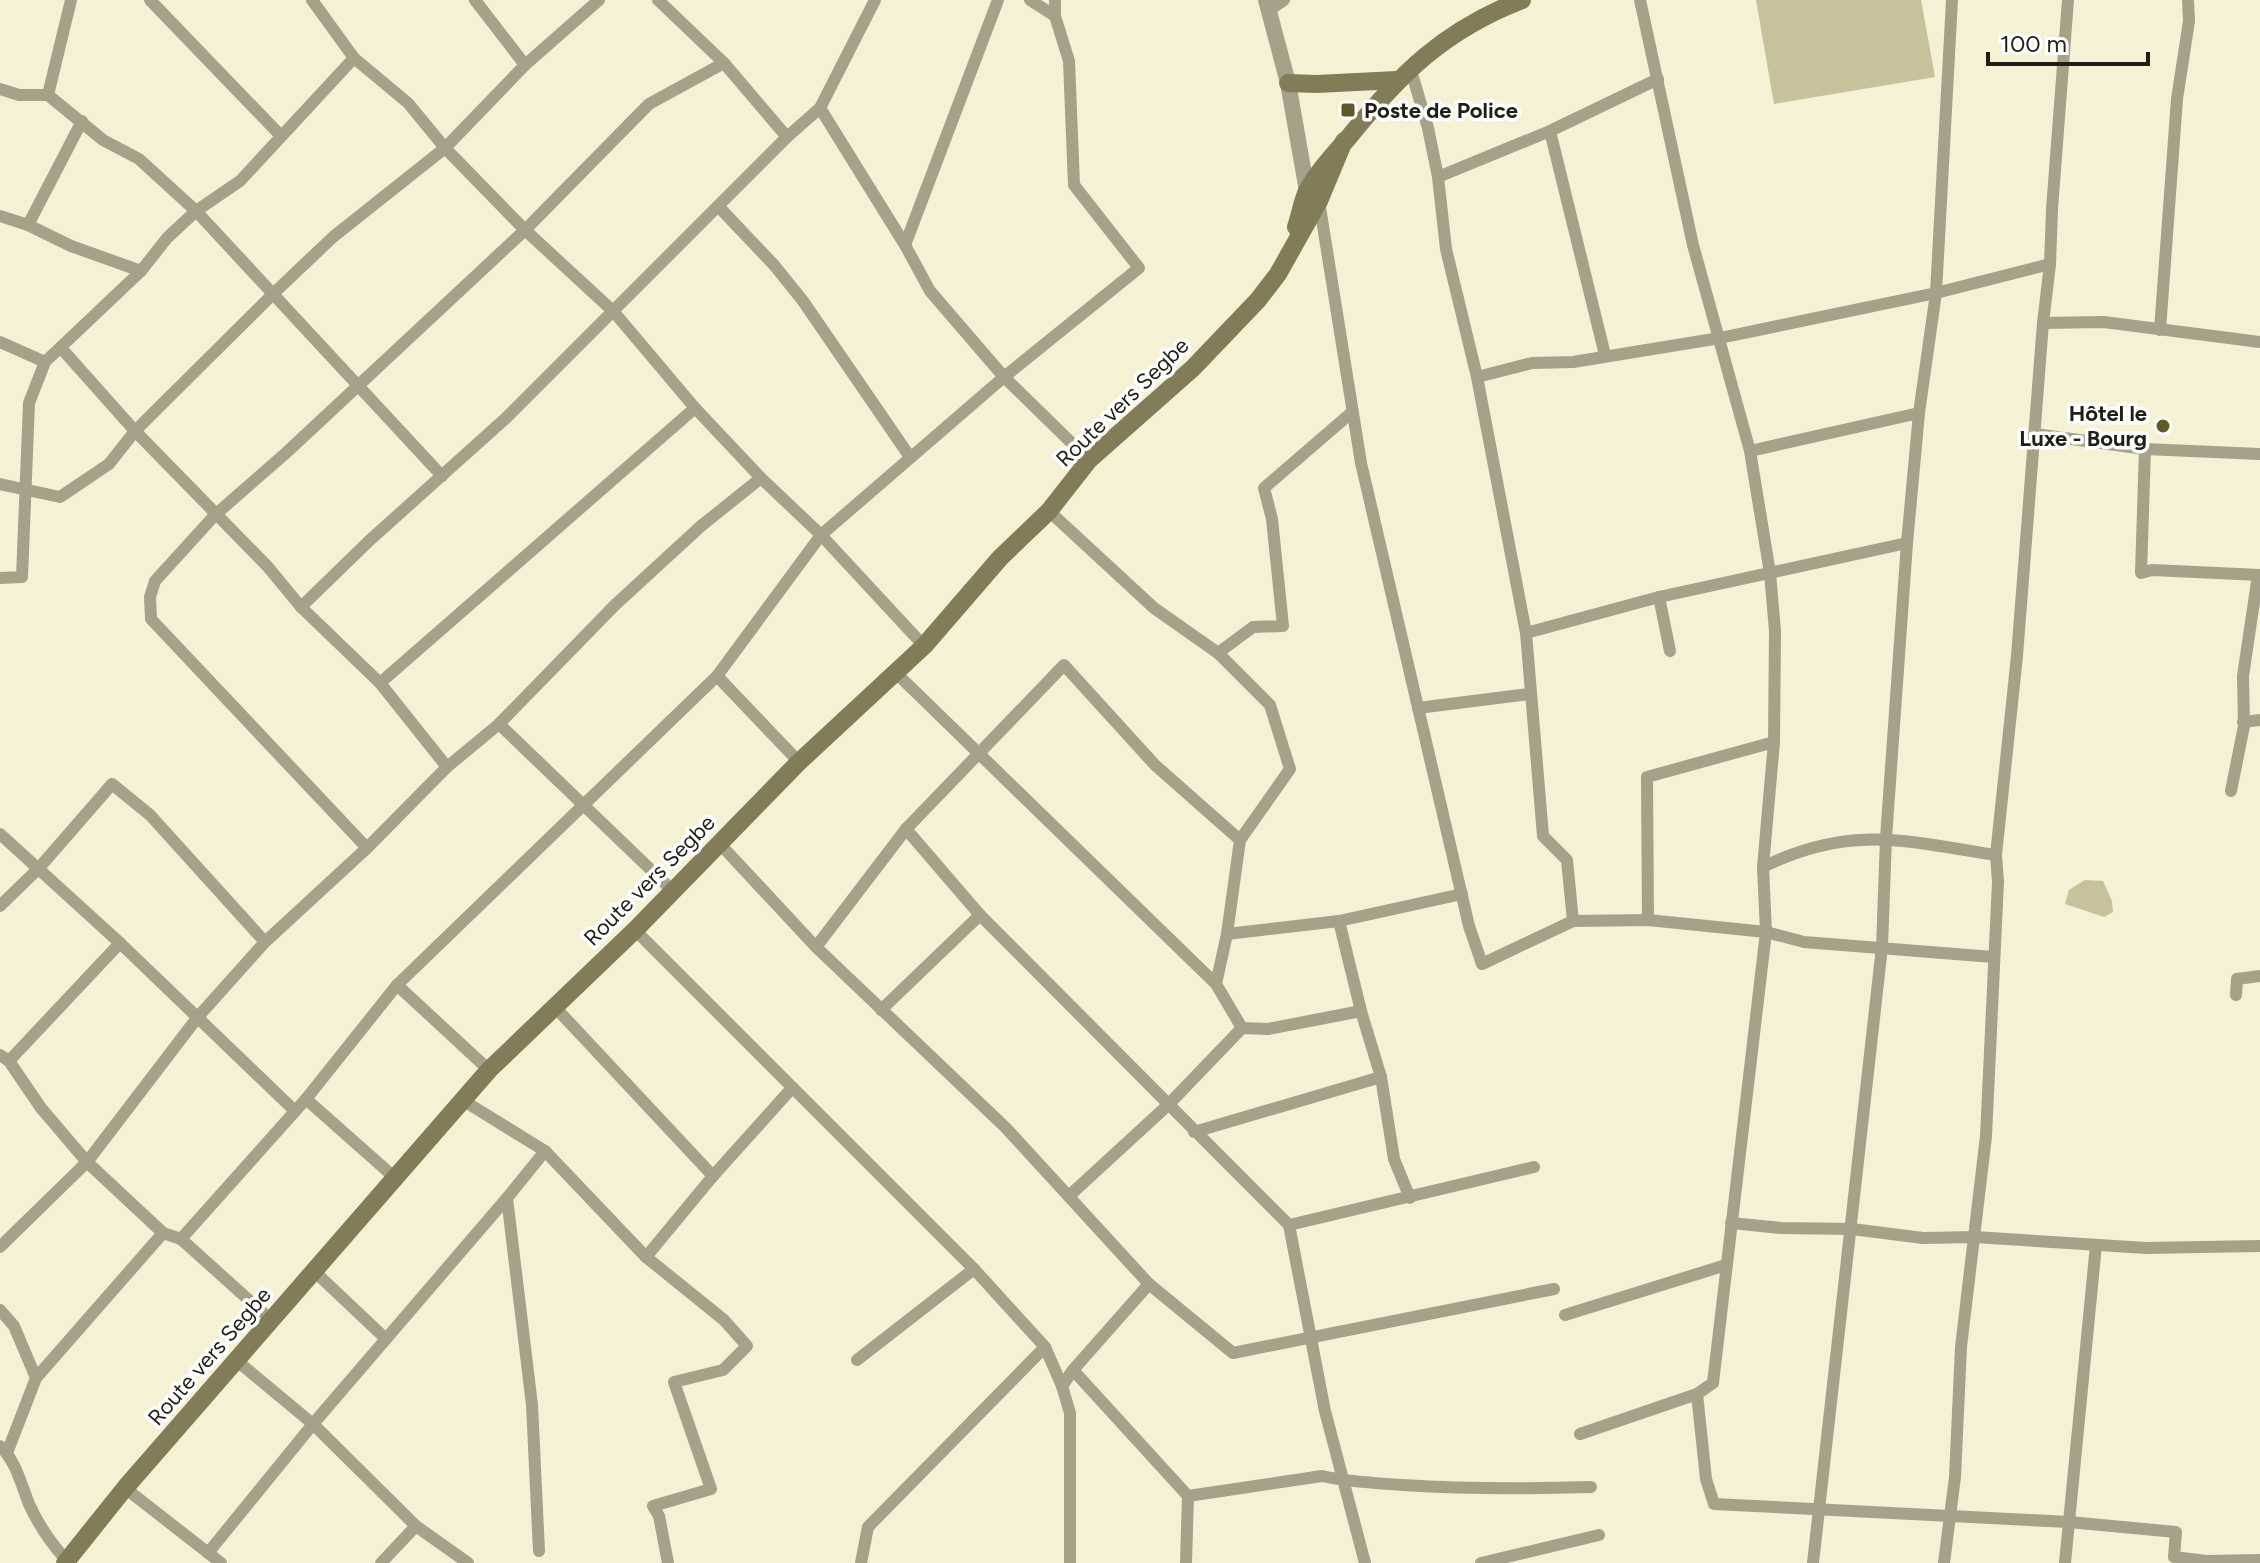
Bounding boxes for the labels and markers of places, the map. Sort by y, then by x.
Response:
place label: Poste de Police [1364,97,1518,124]
marker: Poste de Police [1339,101,1357,119]
place label: Hôtel le Luxe - Bourg [2019,400,2147,452]
marker: Hôtel le Luxe - Bourg [2154,417,2172,435]

